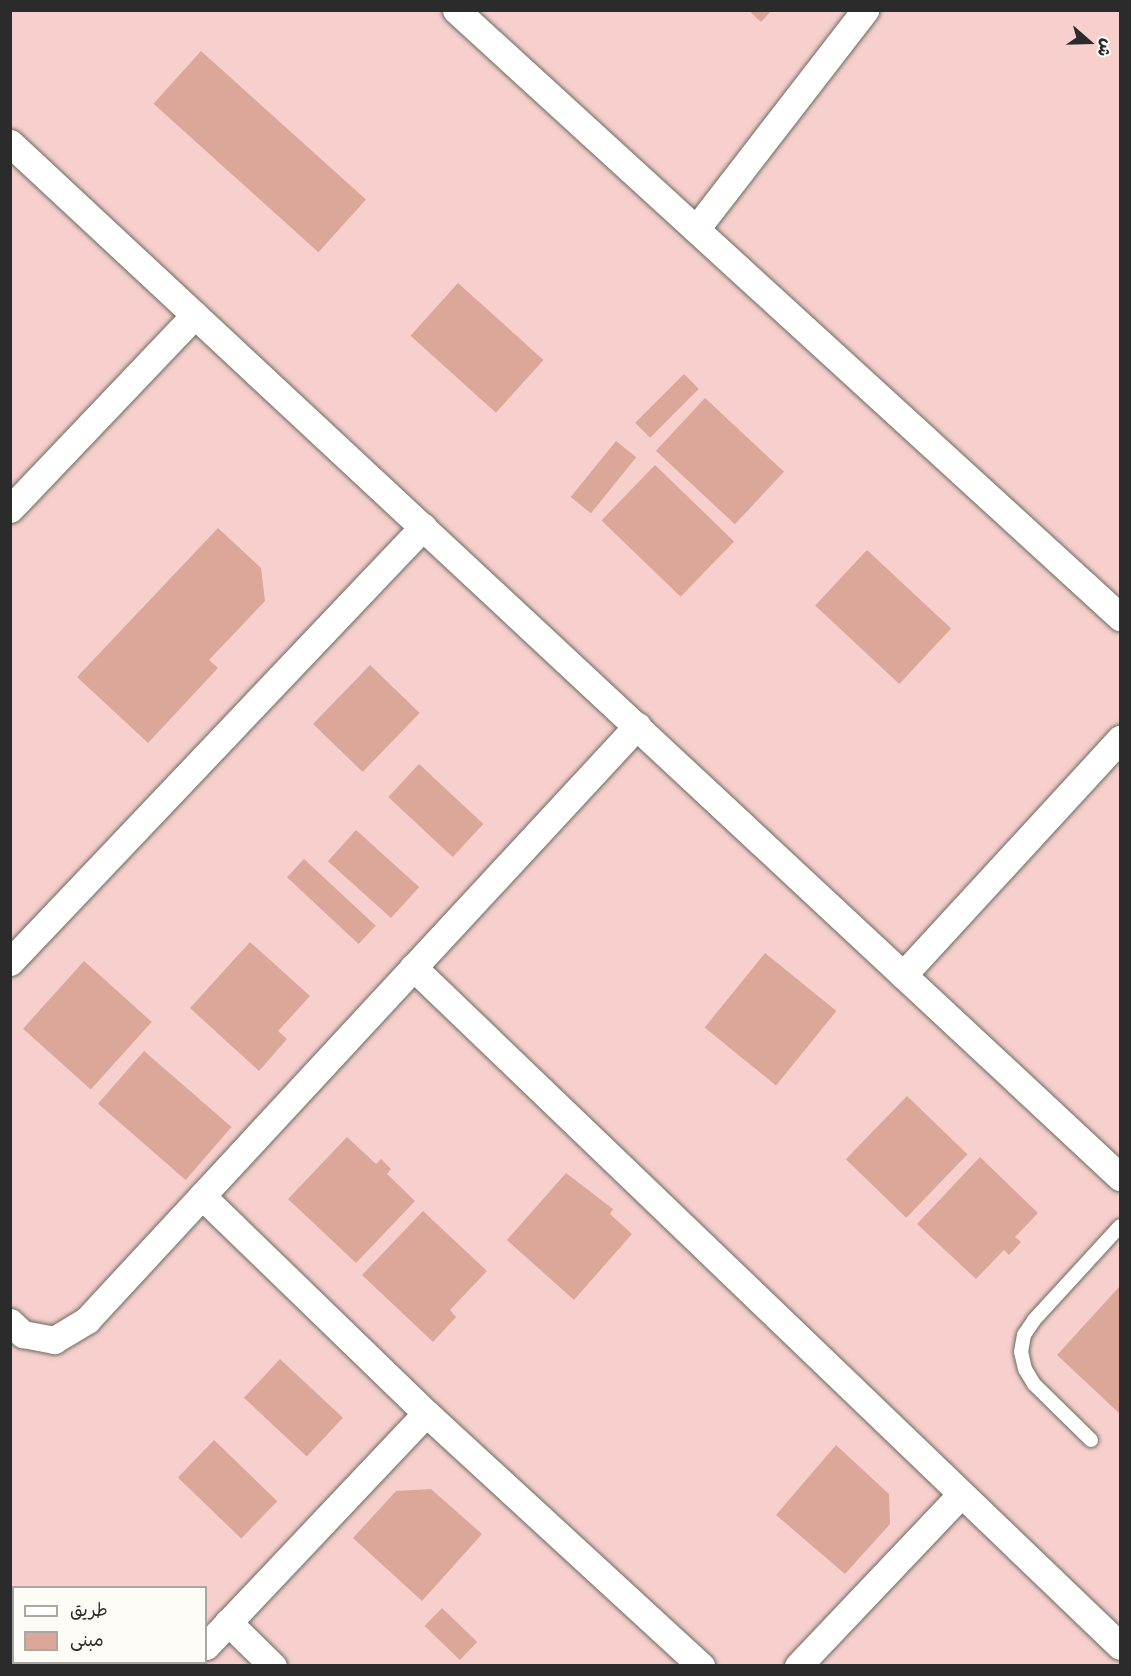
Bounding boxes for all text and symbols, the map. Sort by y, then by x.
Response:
north arrow [1059,12,1119,72]
text: ش [1093,36,1119,60]
legend [12,1586,207,1664]
text: طريق [70,1597,108,1622]
text: مبنى [70,1627,104,1652]

